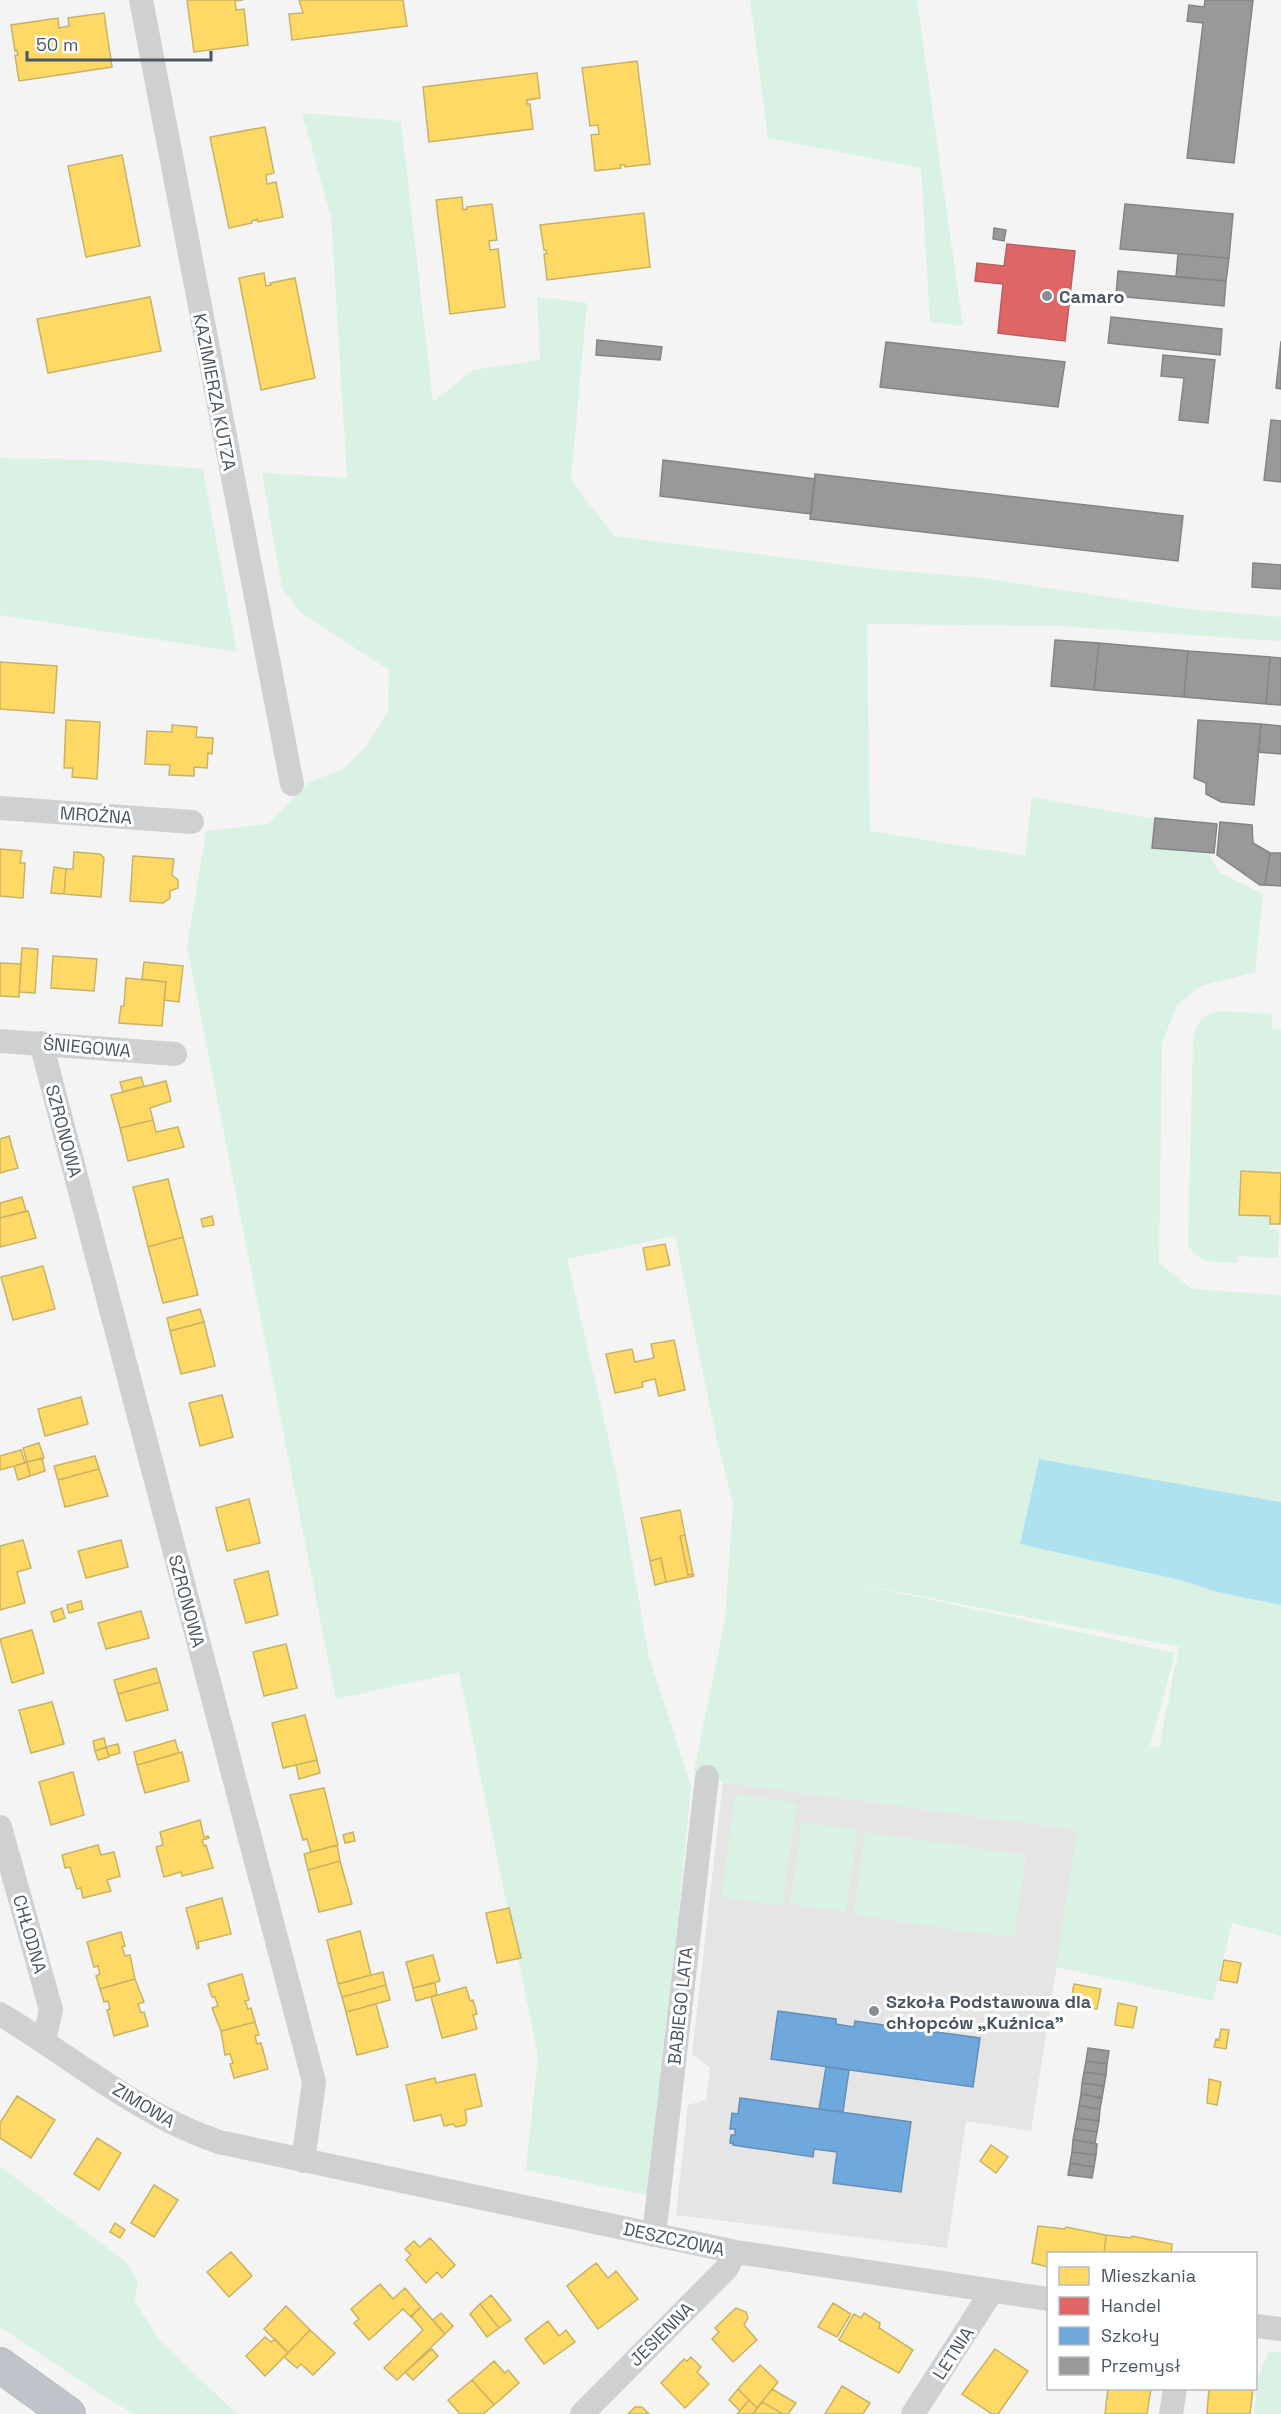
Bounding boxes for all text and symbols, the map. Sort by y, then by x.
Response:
scale bar [27,24,212,62]
text: 50 m [36,33,78,56]
place label: Camaro [1059,285,1125,308]
marker: Camaro [1040,289,1054,303]
street label: KAZIMIERZA KUTZA [188,311,242,473]
street label: MROŹNA [59,801,133,829]
street label: ŚNIEGOWA [42,1032,132,1062]
street label: SZRONOWA [41,1082,87,1180]
street label: SZRONOWA [164,1552,210,1650]
street label: CHŁODNA [8,1892,52,1976]
street label: BABIEGO LATA [662,1946,698,2066]
place label: Szkoła Podstawowa dla chłopców „Kuźnica” [886,1990,1092,2034]
marker: Szkoła Podstawowa dla chłopców „Kuźnica” [867,2004,881,2018]
street label: ZIMOWA [109,2077,179,2133]
street label: DESZCZOWA [621,2217,727,2261]
legend [1047,2252,1257,2390]
text: Mieszkania [1101,2264,1196,2287]
text: Handel [1101,2294,1161,2317]
street label: JESIENNA [624,2297,698,2371]
street label: LETNIA [927,2322,979,2384]
text: Szkoły [1101,2324,1159,2347]
text: Przemysł [1101,2354,1181,2377]

